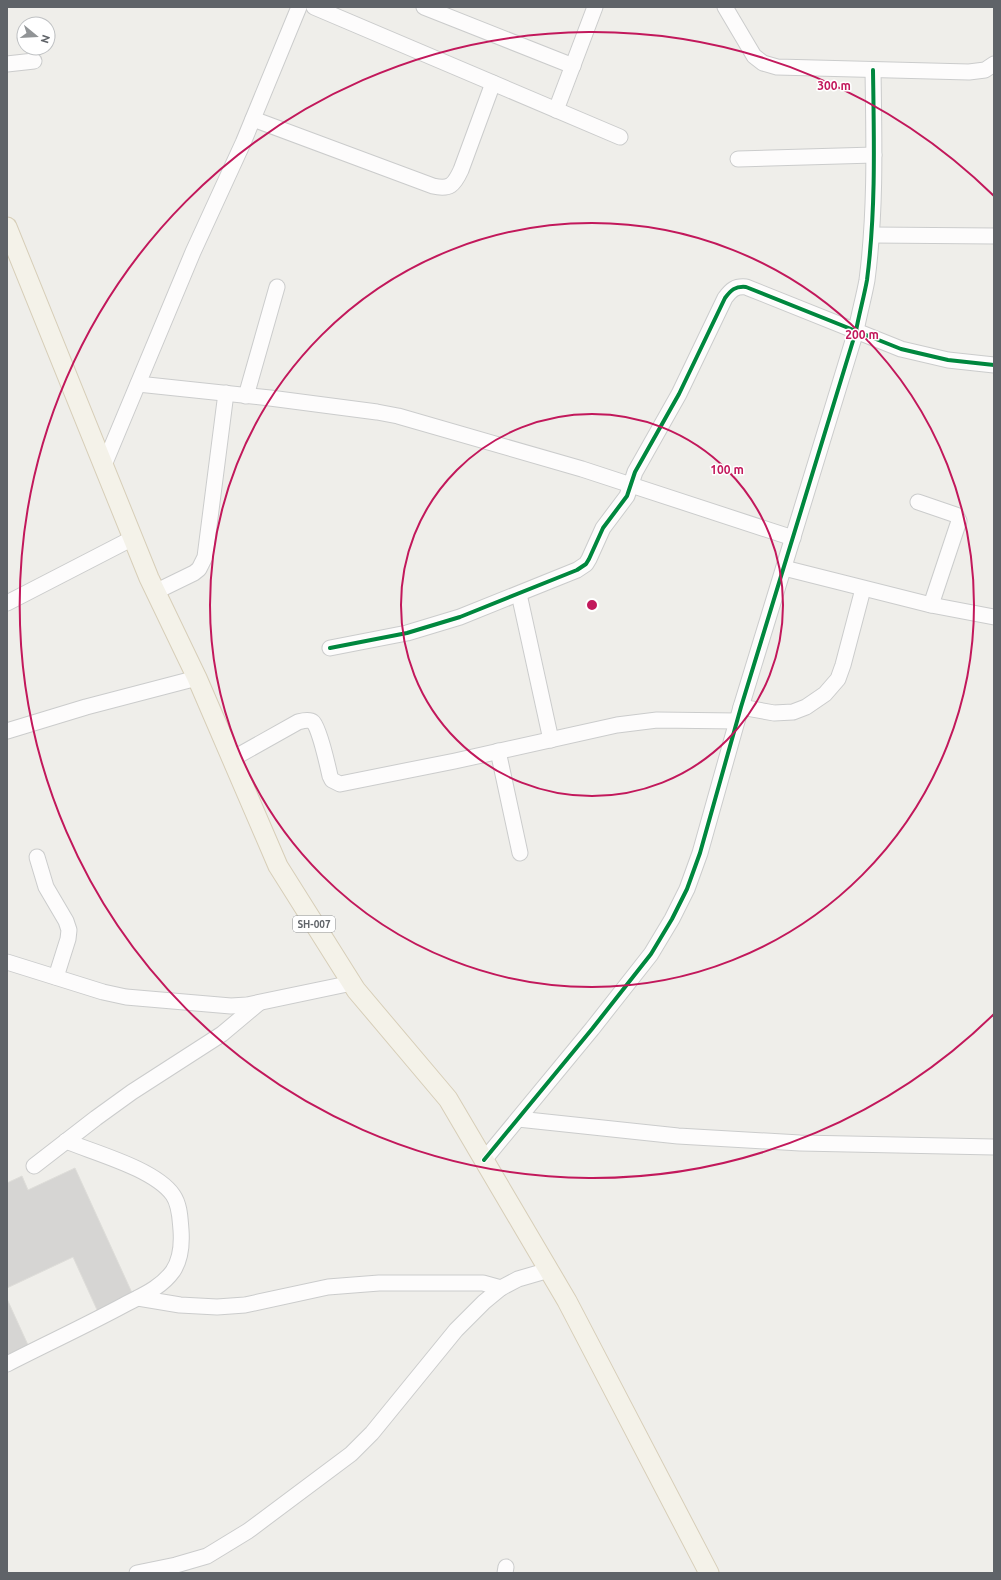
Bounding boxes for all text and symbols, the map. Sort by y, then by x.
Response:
north arrow [16,16,56,56]
text: N [39,33,52,45]
text: 300 m [817,79,851,92]
text: 200 m [845,328,879,341]
text: 100 m [710,463,744,476]
centre of rings [585,598,599,612]
road number: SH-007 [293,916,335,932]

